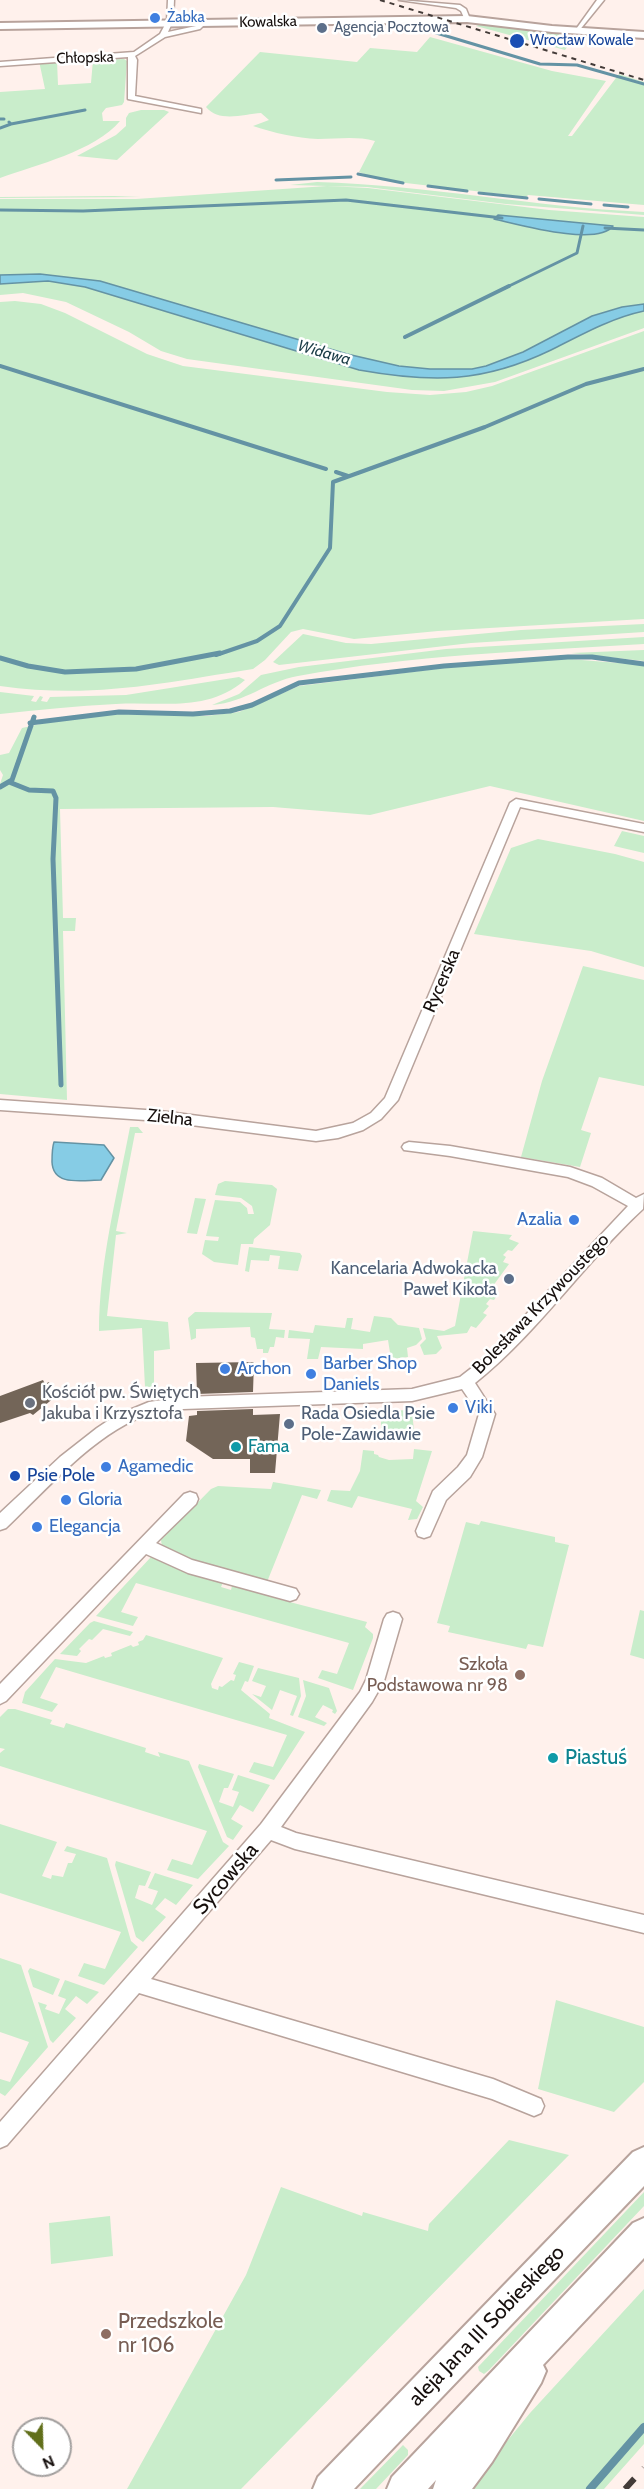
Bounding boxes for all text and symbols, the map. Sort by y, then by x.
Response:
place label: Żabka [167,9,205,27]
marker: Żabka [148,11,162,25]
street label: Kowalska [239,12,297,32]
place label: Agencja Pocztowa [334,19,449,37]
marker: Agencja Pocztowa [315,21,329,35]
marker: Wrocław Kowale [508,32,526,50]
place label: Wrocław Kowale [530,32,633,50]
street label: Chłopska [56,48,114,68]
water label: Widawa [295,336,353,370]
street label: Rycerska [419,946,465,1016]
street label: Zielna [146,1105,194,1131]
place label: Azalia [517,1209,562,1231]
marker: Azalia [567,1213,581,1227]
street label: Bolesława Krzywoustego [468,1229,614,1379]
place label: Kancelaria Adwokacka Paweł Kikoła [331,1258,497,1300]
marker: Kancelaria Adwokacka Paweł Kikoła [502,1272,516,1286]
place label: Barber Shop Daniels [323,1353,417,1396]
place label: Archon [237,1358,291,1380]
marker: Archon [218,1362,232,1376]
marker: Barber Shop Daniels [304,1367,318,1381]
place label: Kościół pw. Świętych Jakuba i Krzysztofa [42,1382,199,1424]
marker: Kościół pw. Świętych Jakuba i Krzysztofa [23,1396,37,1410]
place label: Viki [465,1397,492,1419]
marker: Viki [446,1401,460,1415]
place label: Rada Osiedla Psie Pole-Zawidawie [301,1403,435,1446]
marker: Rada Osiedla Psie Pole-Zawidawie [282,1417,296,1431]
place label: Fama [248,1436,289,1458]
marker: Fama [229,1440,243,1454]
place label: Agamedic [118,1456,194,1478]
marker: Agamedic [99,1460,113,1474]
place label: Psie Pole [27,1465,95,1487]
marker: Psie Pole [8,1469,22,1483]
place label: Gloria [78,1489,122,1511]
marker: Gloria [59,1493,73,1507]
place label: Elegancja [49,1516,121,1538]
marker: Elegancja [30,1520,44,1534]
place label: Szkoła Podstawowa nr 98 [367,1654,508,1696]
marker: Szkoła Podstawowa nr 98 [513,1668,527,1682]
place label: Piastuś [565,1745,627,1771]
marker: Piastuś [546,1751,560,1765]
street label: Sycowska [188,1838,264,1920]
street label: aleja Jana III Sobieskiego [404,2240,570,2412]
place label: Przedszkole nr 106 [118,2309,223,2359]
marker: Przedszkole nr 106 [99,2327,113,2341]
north arrow [12,2417,72,2477]
text: N [40,2451,57,2473]

